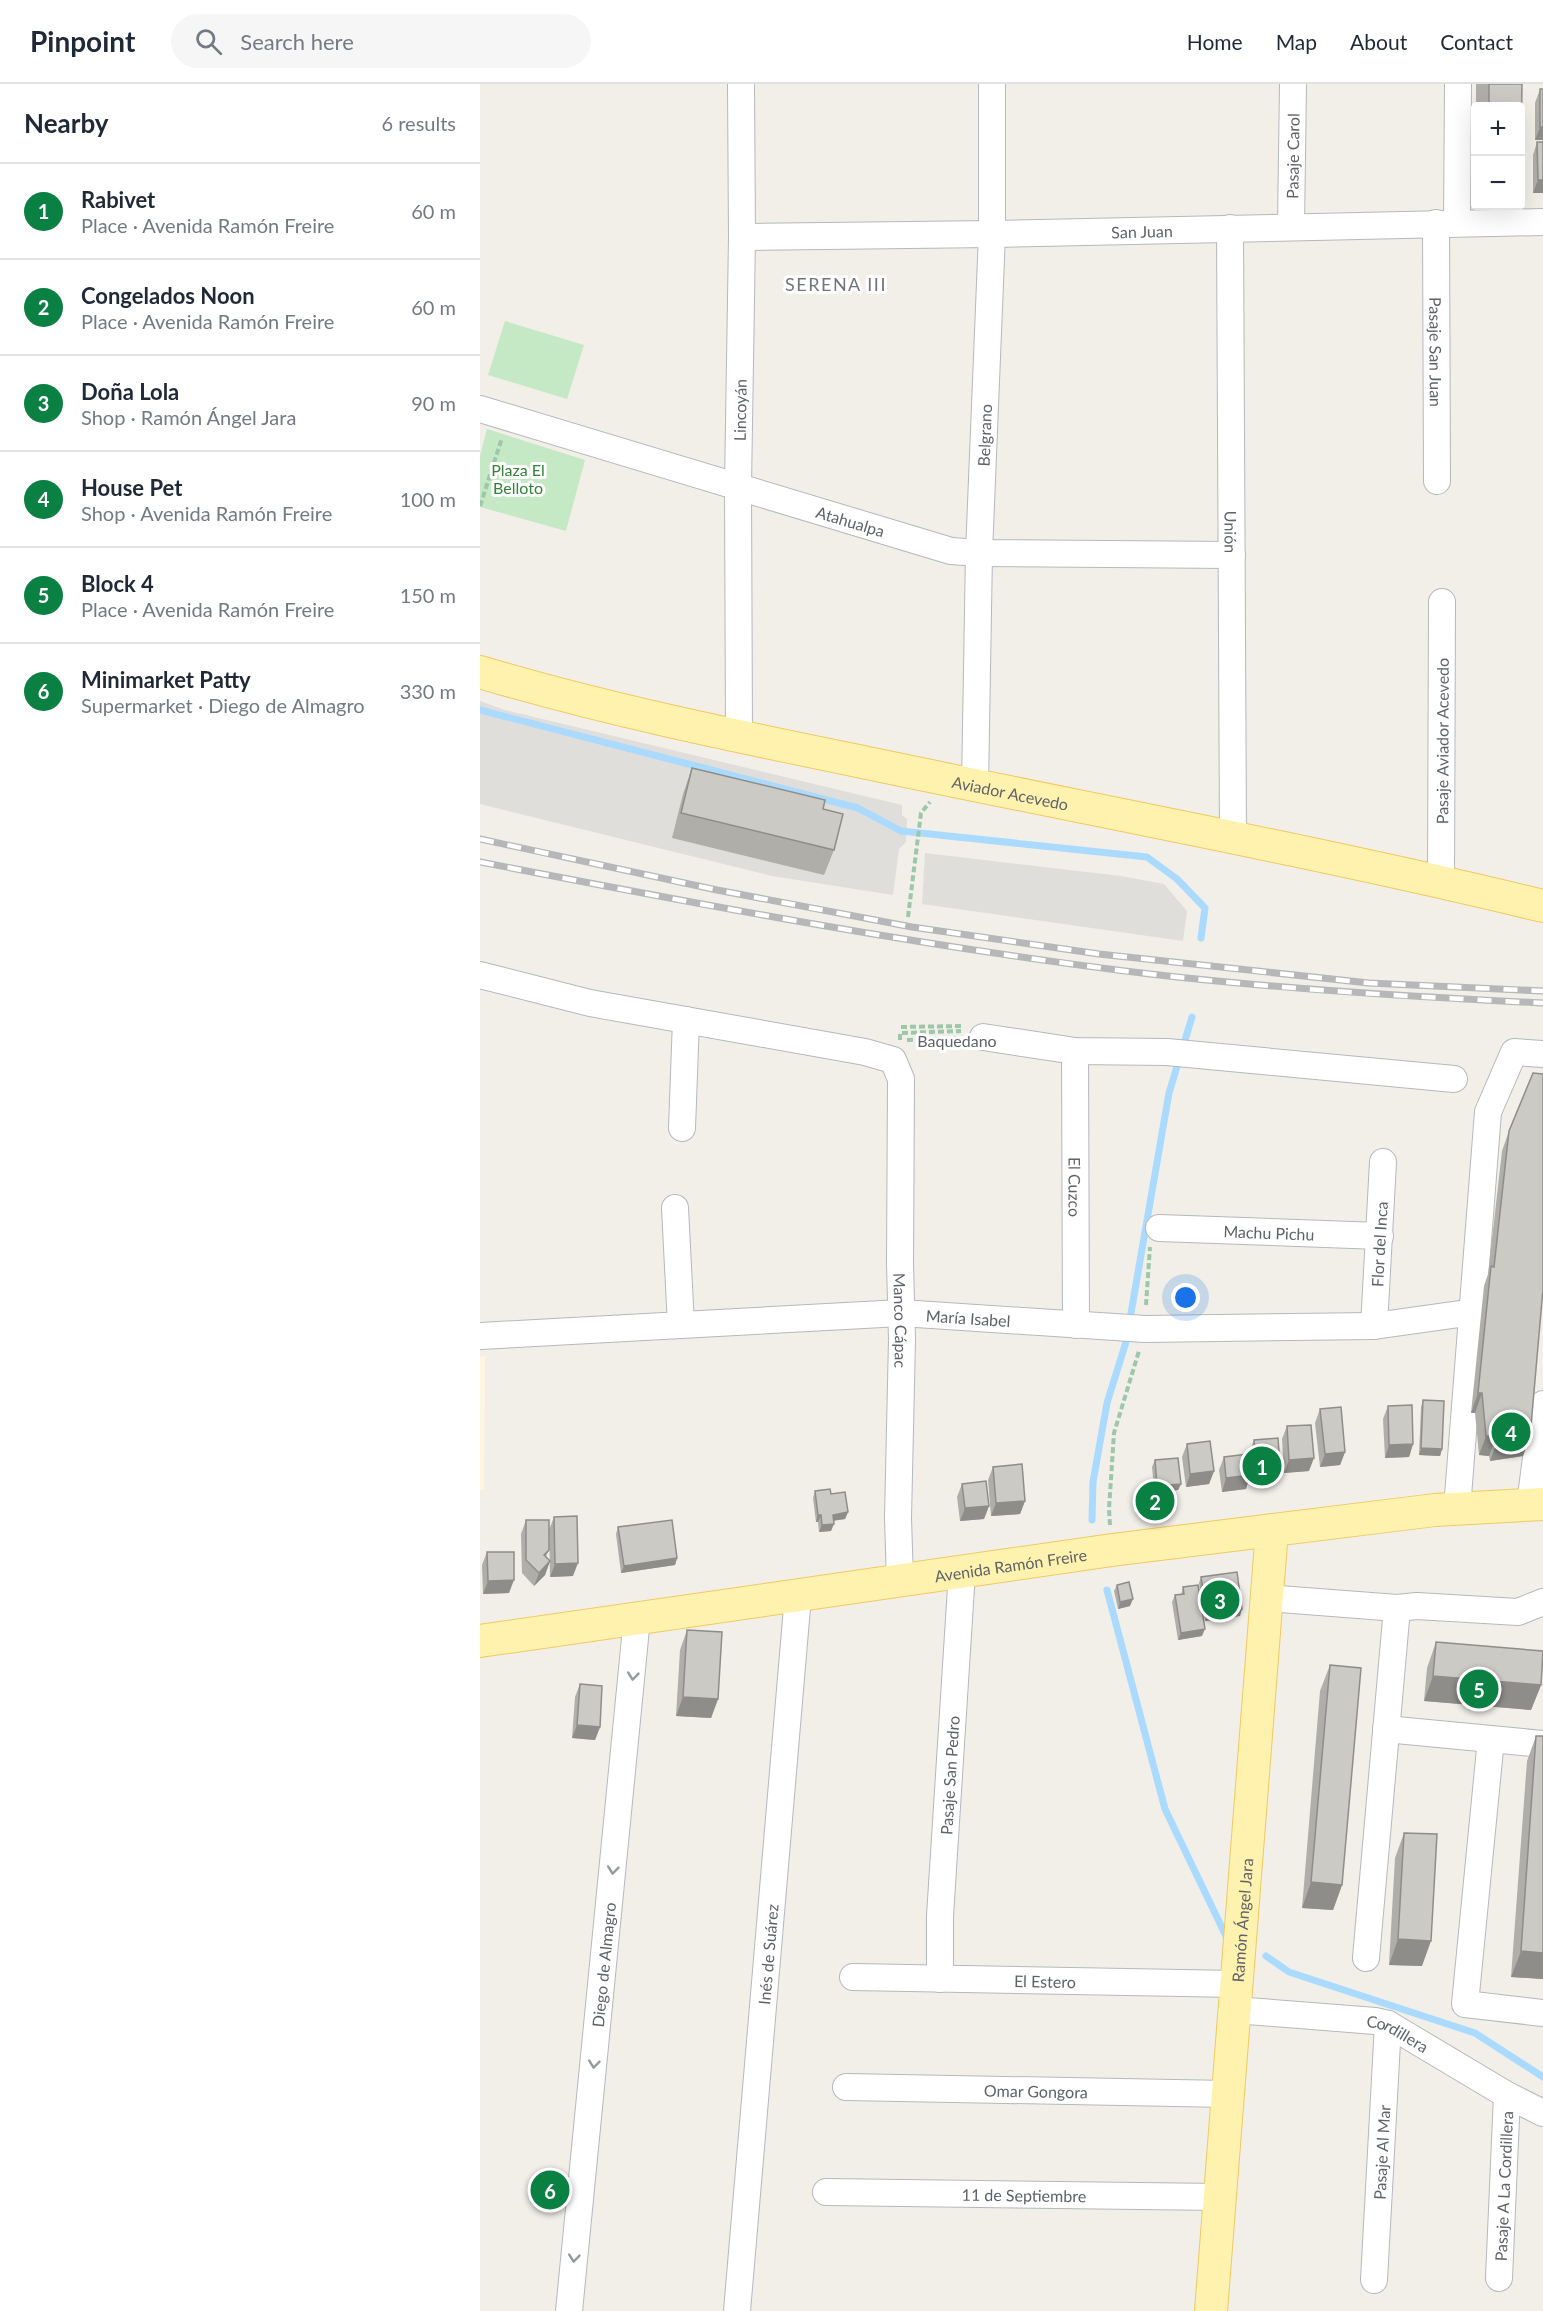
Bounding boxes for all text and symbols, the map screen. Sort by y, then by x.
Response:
search box [171,14,591,68]
text: Pinpoint [30,24,135,58]
icon: search [192,25,225,58]
text: Search here [240,28,354,55]
text: Home [1187,29,1243,54]
text: Map [1276,29,1317,54]
text: About [1350,29,1407,54]
text: Contact [1440,29,1513,54]
map controls [1471,102,1525,210]
button: + [1471,102,1525,156]
text: Nearby [24,107,109,139]
text: 6 results [381,111,456,135]
street label: Pasaje Carol [1282,113,1302,199]
button: − [1471,156,1525,210]
text: Rabivet [81,186,155,213]
text: 1 [38,199,49,223]
text: 60 m [411,199,456,223]
text: Place · Avenida Ramón Freire [81,213,334,237]
street label: San Juan [1111,221,1173,241]
district label: SERENA III [785,273,887,295]
text: Congelados Noon [81,282,255,309]
text: 2 [38,295,49,319]
text: 60 m [411,295,456,319]
street label: Pasaje San Juan [1427,297,1446,407]
text: Place · Avenida Ramón Freire [81,309,334,333]
text: Doña Lola [81,378,179,405]
street label: Lincoyán [729,379,749,441]
text: 3 [38,391,49,415]
text: 90 m [411,391,456,415]
street label: Belgrano [973,404,995,467]
text: Shop · Ramón Ángel Jara [81,405,296,429]
park label: Plaza El Belloto [491,460,545,497]
text: House Pet [81,474,182,501]
text: 4 [38,487,49,511]
text: 100 m [400,487,456,511]
text: Shop · Avenida Ramón Freire [81,501,332,525]
street label: Atahualpa [814,501,887,540]
street label: Unión [1222,511,1241,553]
text: Block 4 [81,570,154,597]
text: 5 [38,583,49,607]
text: 150 m [400,583,456,607]
text: Place · Avenida Ramón Freire [81,597,334,621]
street label: Pasaje Aviador Acevedo [1432,658,1451,824]
text: Minimarket Patty [81,666,251,693]
text: 6 [38,679,49,703]
text: 330 m [400,679,456,703]
text: Supermarket · Diego de Almagro [81,693,365,717]
street label: Aviador Acevedo [950,771,1070,813]
street label: Baquedano [917,1031,997,1050]
street label: El Cuzco [1066,1157,1085,1217]
street label: Flor del Inca [1367,1201,1390,1287]
street label: Machu Pichu [1223,1221,1315,1243]
street label: Manco Cápac [891,1272,912,1369]
your location [1171,1283,1200,1312]
street label: María Isabel [925,1305,1011,1330]
pin: 4 [1492,1410,1530,1454]
pin: 1 [1242,1444,1282,1488]
pin: 2 [1136,1478,1174,1524]
street label: Avenida Ramón Freire [933,1544,1088,1585]
pin: 3 [1200,1578,1240,1622]
pin: 5 [1460,1666,1498,1712]
one-way arrow [627,1672,640,1681]
street label: Pasaje San Pedro [936,1715,962,1835]
street label: Ramón Ángel Jara [1227,1857,1256,1983]
one-way arrow [608,1866,620,1875]
street label: Diego de Almagro [587,1901,619,2028]
street label: Inés de Suárez [754,1903,781,2005]
street label: El Estero [1014,1970,1076,1991]
street label: Cordillera [1366,2011,1432,2056]
one-way arrow [588,2060,601,2069]
street label: Omar Gongora [984,2080,1088,2101]
street label: Pasaje Al Mar [1369,2104,1393,2200]
street label: Pasaje A La Cordillera [1490,2111,1516,2262]
pin: 6 [530,2168,570,2212]
street label: 11 de Septiembre [962,2184,1086,2205]
one-way arrow [568,2254,581,2263]

